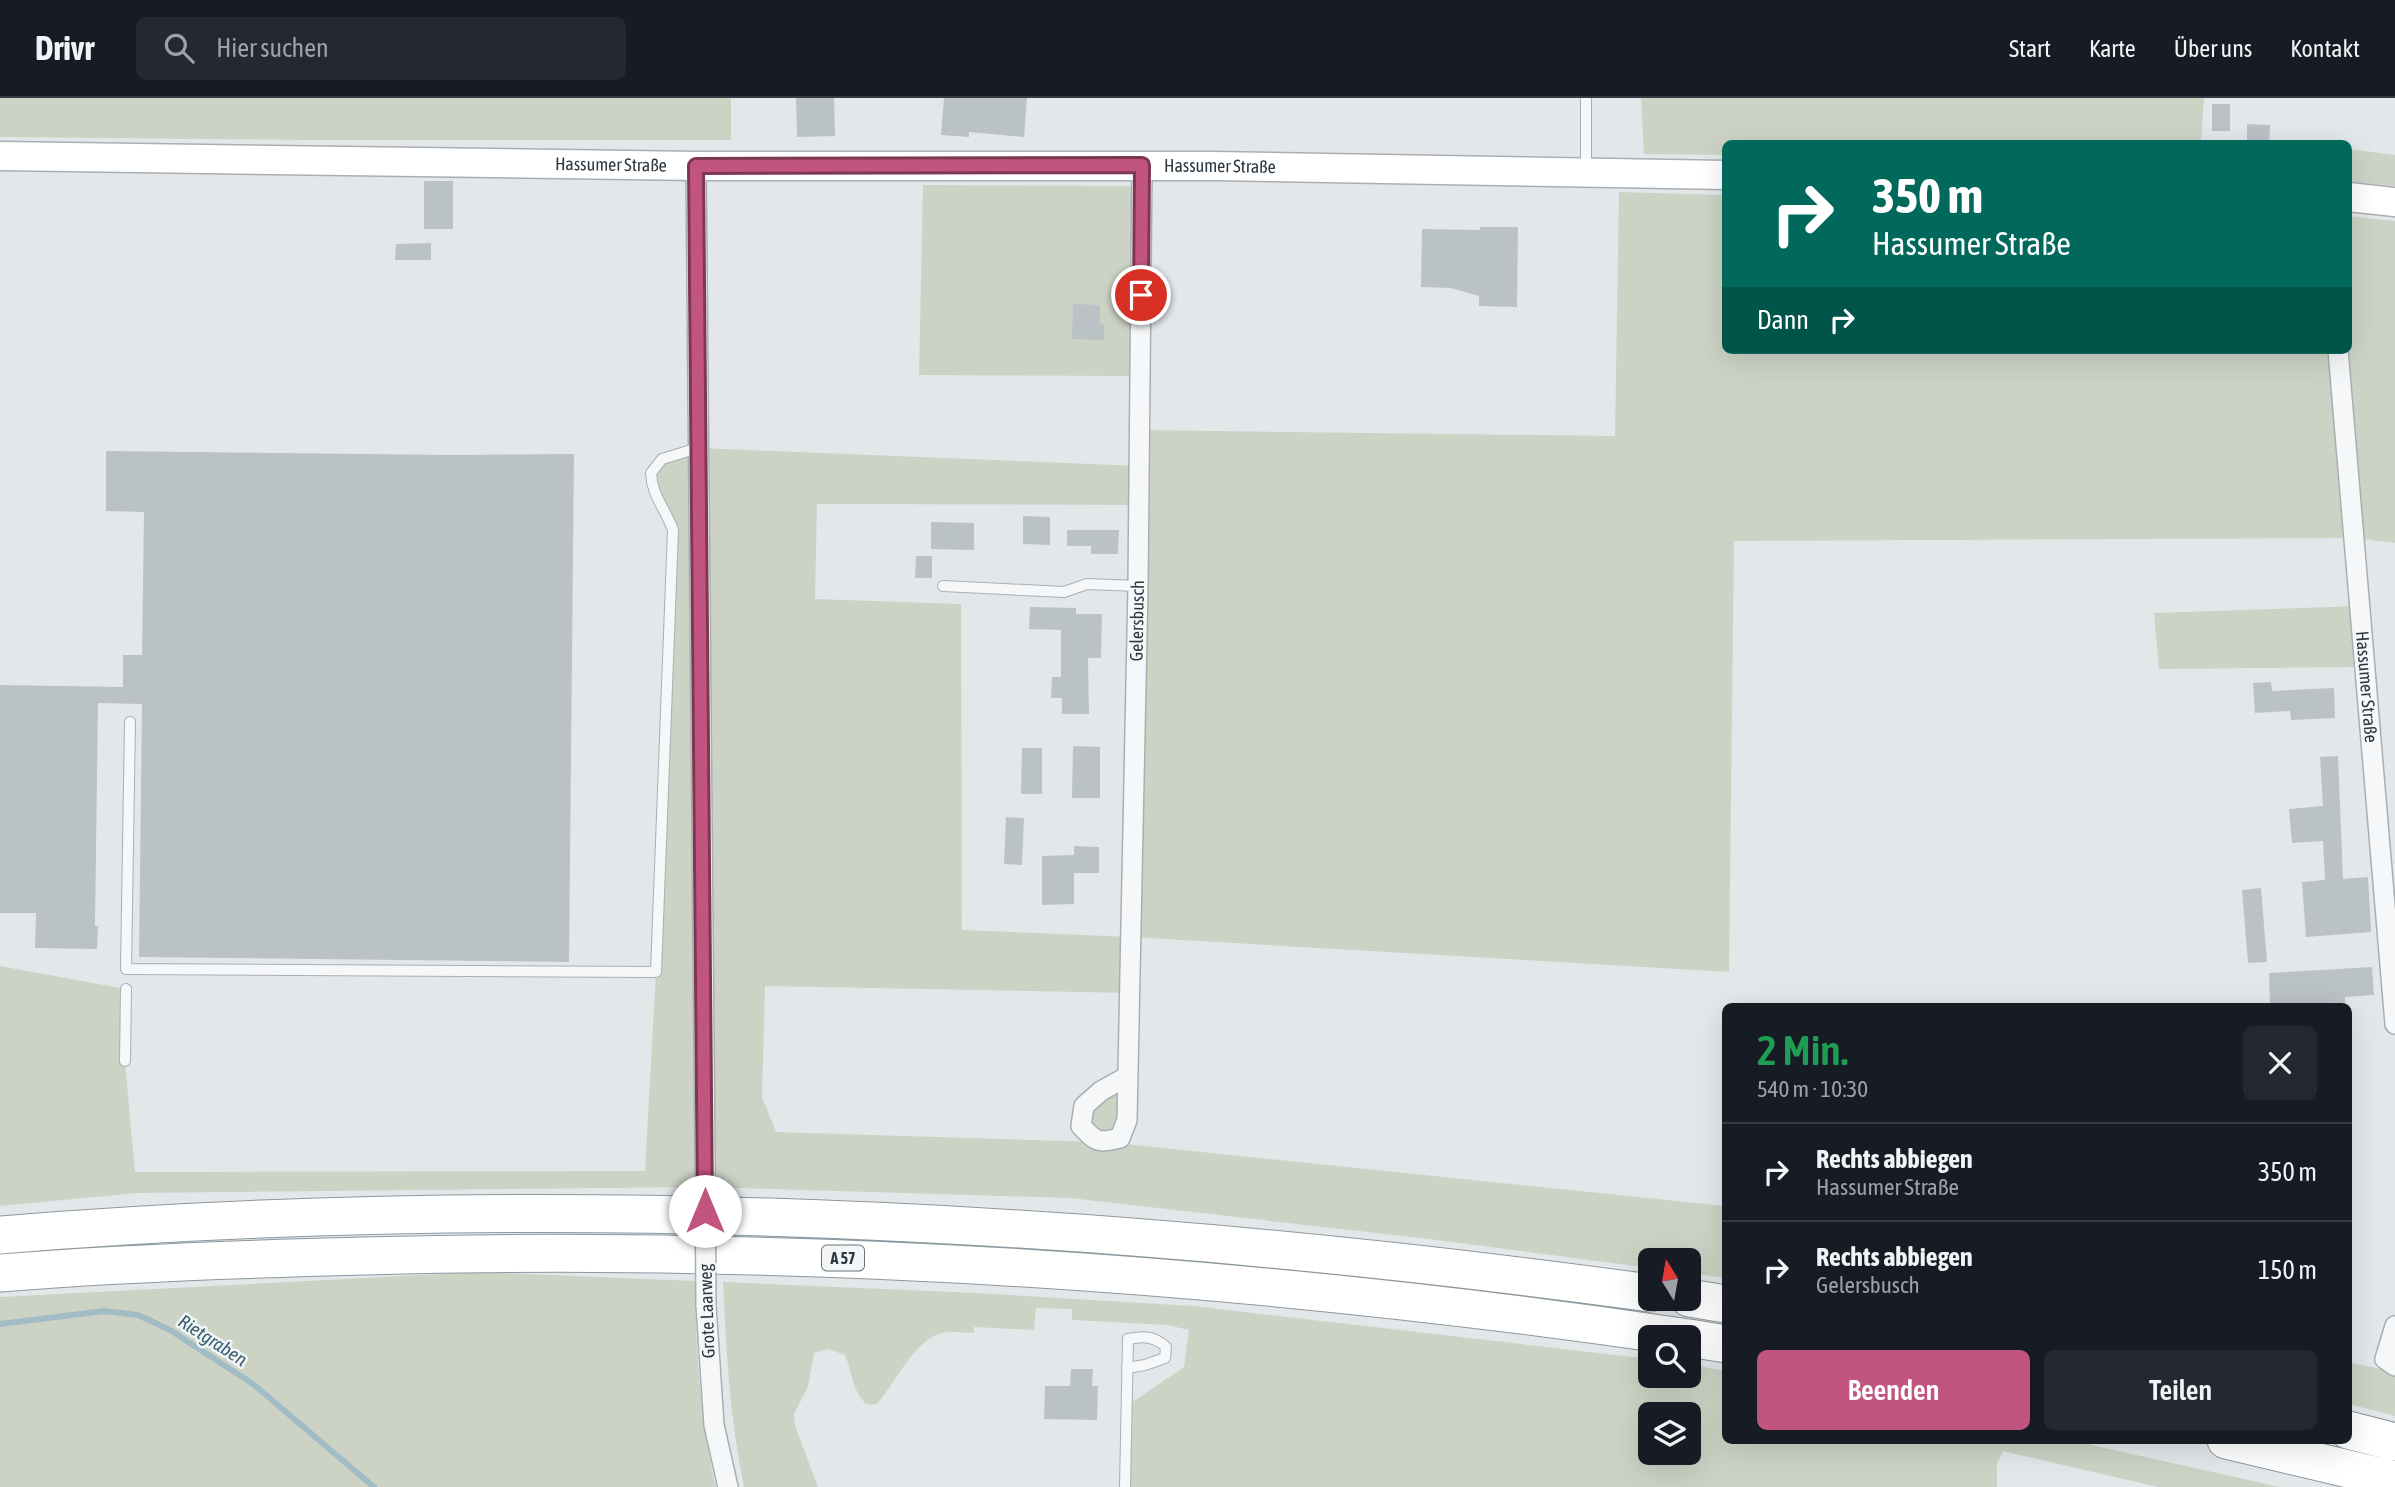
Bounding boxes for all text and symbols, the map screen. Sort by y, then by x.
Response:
search box [136,17,626,80]
text: Drivr [35,29,94,67]
icon: search [160,29,198,67]
text: Hier suchen [216,33,329,63]
text: Start [2009,35,2051,62]
text: Karte [2089,35,2136,62]
text: Über uns [2174,35,2252,62]
text: Kontakt [2290,35,2360,62]
street label: Hassumer Straße [555,153,667,176]
street label: Hassumer Straße [1164,155,1276,177]
text: 350 m [1872,167,1983,223]
icon: right [1757,168,1848,259]
text: Hassumer Straße [1872,225,2071,262]
pin [1111,265,1171,325]
icon: arrive [1122,276,1160,314]
icon: right [1823,301,1861,339]
text: Dann [1757,305,1809,335]
street label: Gelersbusch [1125,580,1148,662]
street label: Hassumer Straße [2352,630,2382,743]
text: 2 Min. [1757,1026,1848,1074]
button: close [2243,1026,2317,1100]
text: 540 m · 10:30 [1757,1076,1868,1102]
text: Rechts abbiegen [1816,1144,1973,1174]
icon: right [1757,1153,1795,1191]
text: 350 m [2258,1157,2317,1187]
position arrow [668,1174,742,1248]
text: Hassumer Straße [1816,1174,1959,1200]
text: Rechts abbiegen [1816,1242,1973,1272]
road number: A 57 [822,1246,864,1270]
north arrow [1638,1248,1701,1311]
map controls [1638,1248,1701,1465]
icon: right [1757,1251,1795,1289]
text: 150 m [2258,1255,2317,1285]
street label: Grote Laarweg [694,1263,719,1359]
text: Gelersbusch [1816,1272,1920,1298]
water label: Rietgraben [175,1310,251,1370]
button: search [1638,1325,1701,1388]
button: Beenden [1757,1350,2030,1430]
button: Teilen [2044,1350,2317,1430]
button: layers [1638,1402,1701,1465]

